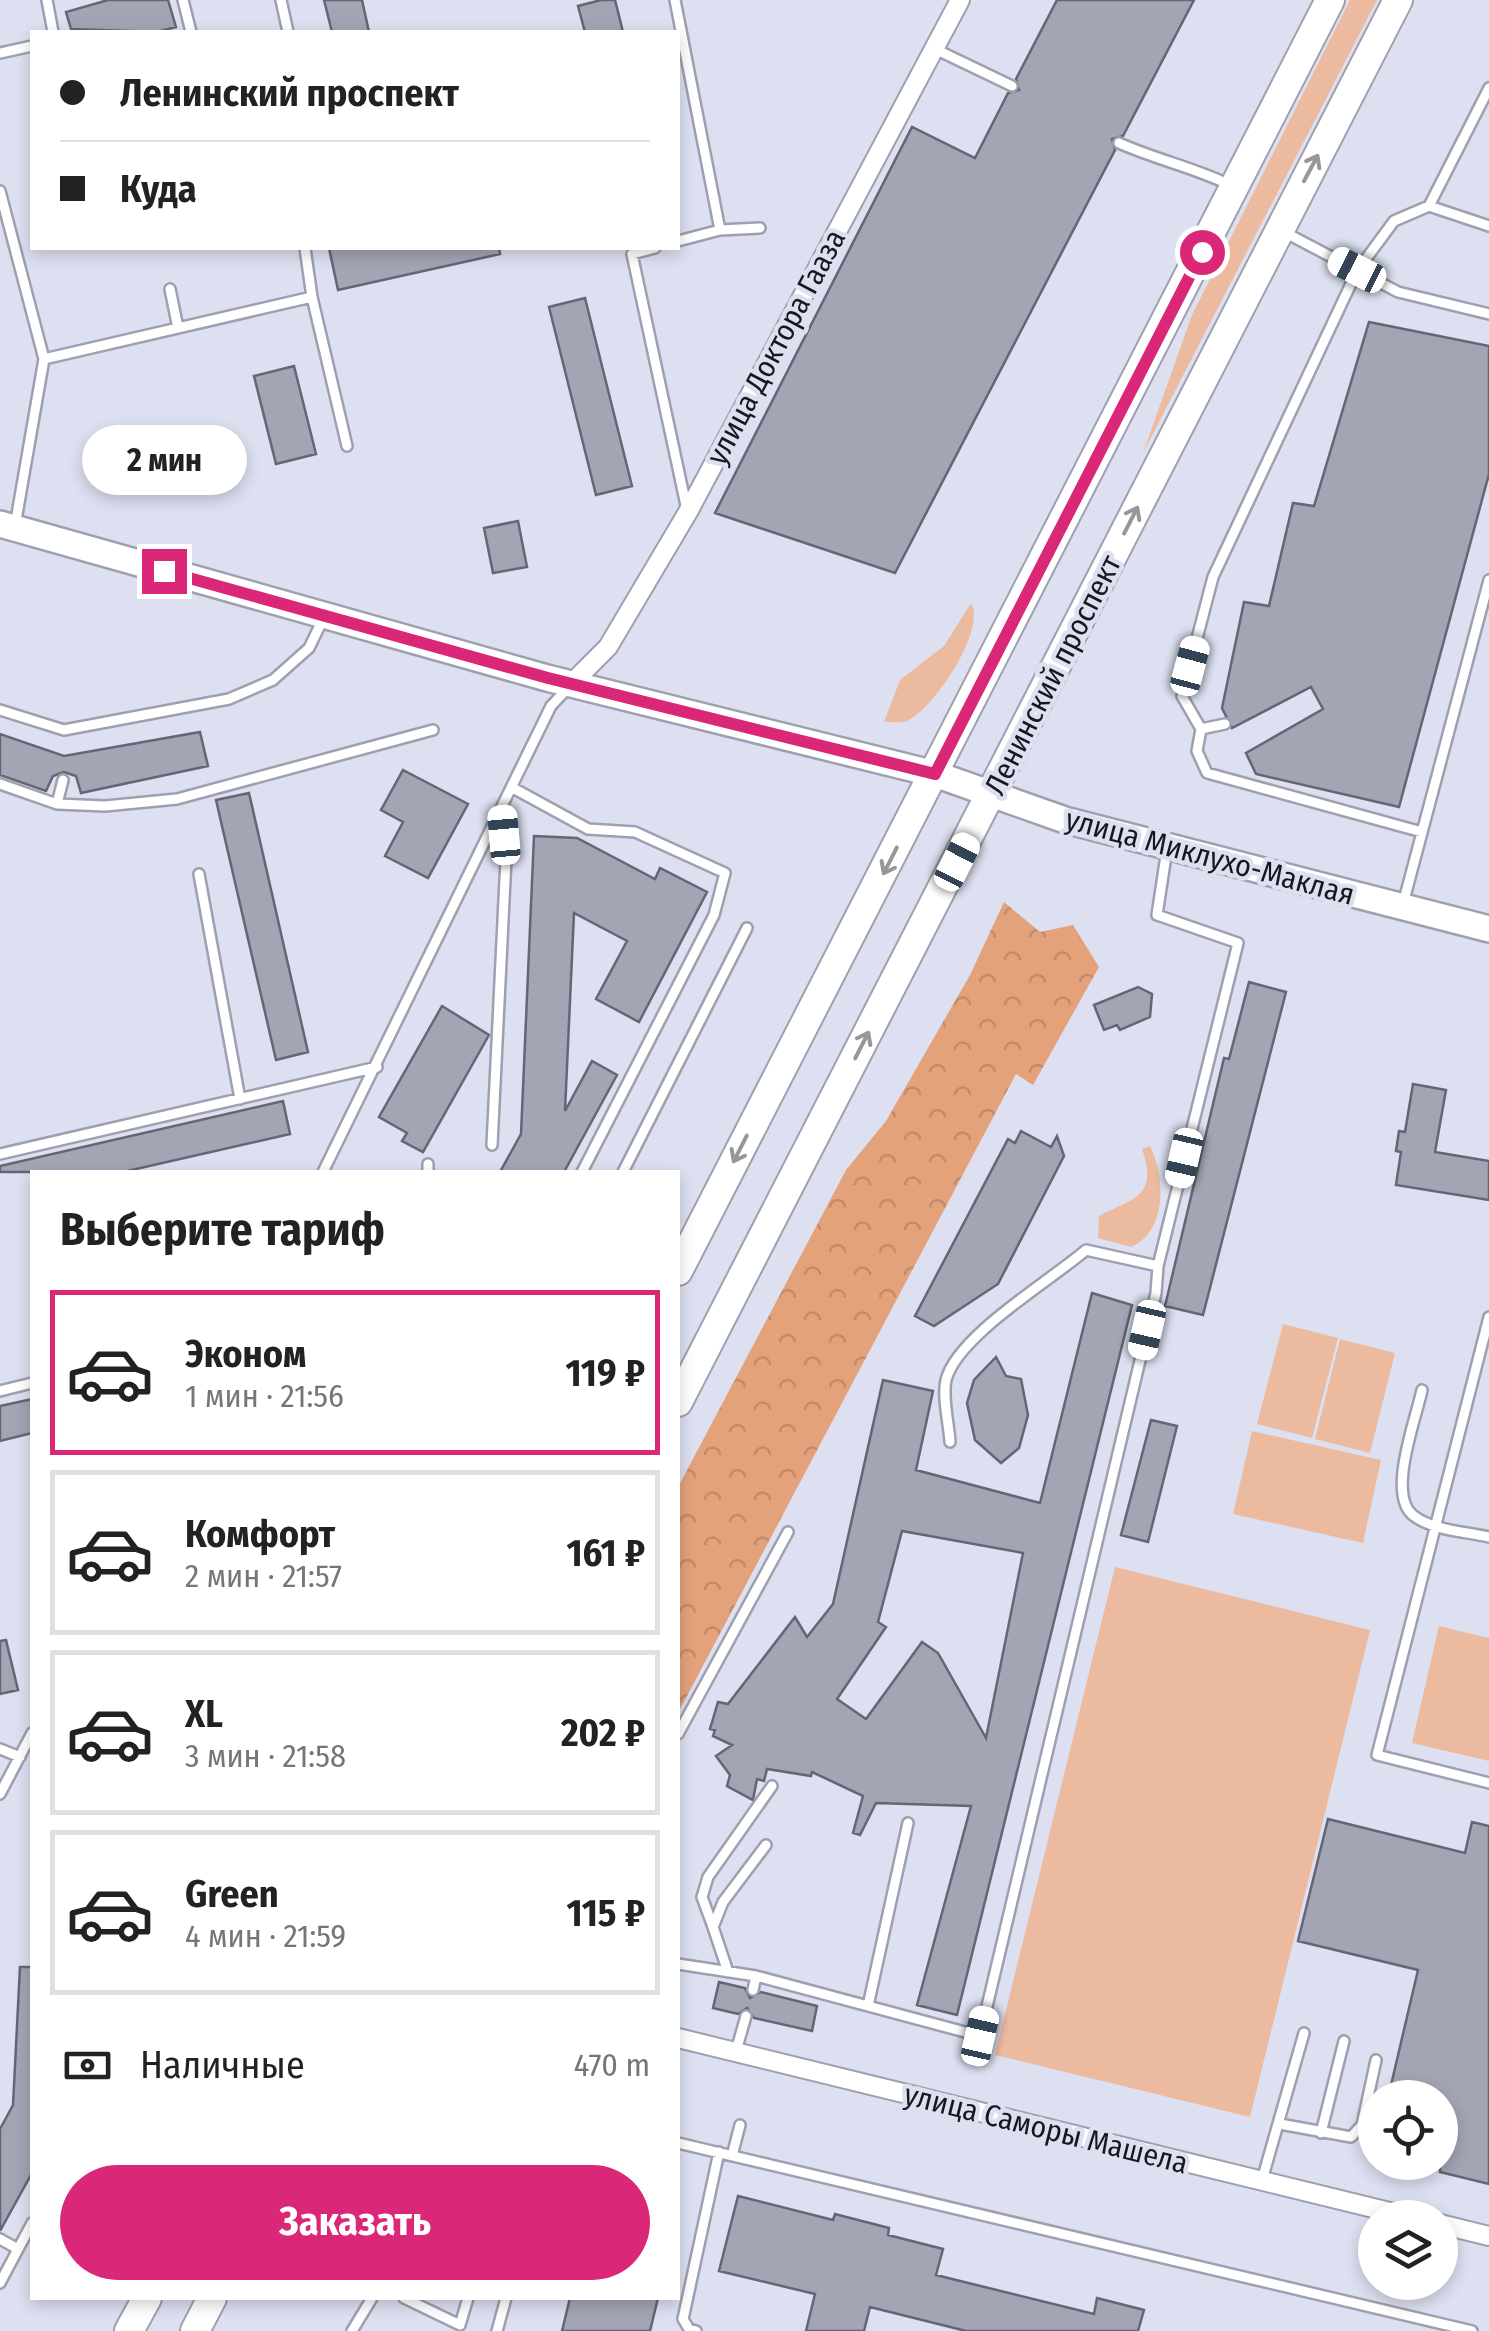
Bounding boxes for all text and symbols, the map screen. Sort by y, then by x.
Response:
text: Ленинский проспект [120,70,459,116]
one-way arrow [1301,154,1321,184]
text: Куда [120,166,197,212]
street label: улица Доктора Гааза [699,223,853,471]
route start [1180,230,1225,275]
car [1323,243,1391,297]
callout: 2 мин [81,426,246,496]
text: 2 мин [127,441,202,479]
one-way arrow [1122,506,1141,536]
street label: Ленинский проспект [977,548,1129,801]
route end [142,549,187,594]
car [1168,633,1212,699]
street label: улица Миклухо-Маклая [1062,801,1358,913]
car [486,804,522,866]
car [930,828,984,896]
one-way arrow [880,845,899,875]
one-way arrow [853,1031,872,1061]
car [1163,1125,1205,1191]
one-way arrow [730,1134,750,1164]
text: Выберите тариф [60,1203,385,1257]
car [1126,1297,1168,1363]
icon: car [65,1328,155,1418]
text: Эконом [185,1331,306,1377]
text: 119 ₽ [565,1350,645,1396]
text: 1 мин · 21:56 [185,1377,344,1415]
icon: car [65,1508,155,1598]
text: Комфорт [185,1511,335,1557]
text: 161 ₽ [566,1530,645,1576]
text: 2 мин · 21:57 [185,1557,342,1595]
icon: car [65,1688,155,1778]
text: XL [185,1691,223,1737]
text: 202 ₽ [561,1710,645,1756]
text: 3 мин · 21:58 [185,1737,346,1775]
icon: car [65,1868,155,1958]
text: Green [185,1871,279,1917]
text: 115 ₽ [566,1890,645,1936]
text: 4 мин · 21:59 [185,1917,346,1955]
car [959,2003,1001,2069]
icon: cash [60,2038,115,2093]
text: Наличные [140,2042,305,2088]
text: 470 m [574,2046,650,2084]
street label: улица Саморы Машела [900,2076,1192,2182]
map controls [1358,2080,1458,2300]
button: locate [1358,2080,1458,2180]
button: Заказать [60,2165,650,2280]
button: layers [1358,2200,1458,2300]

